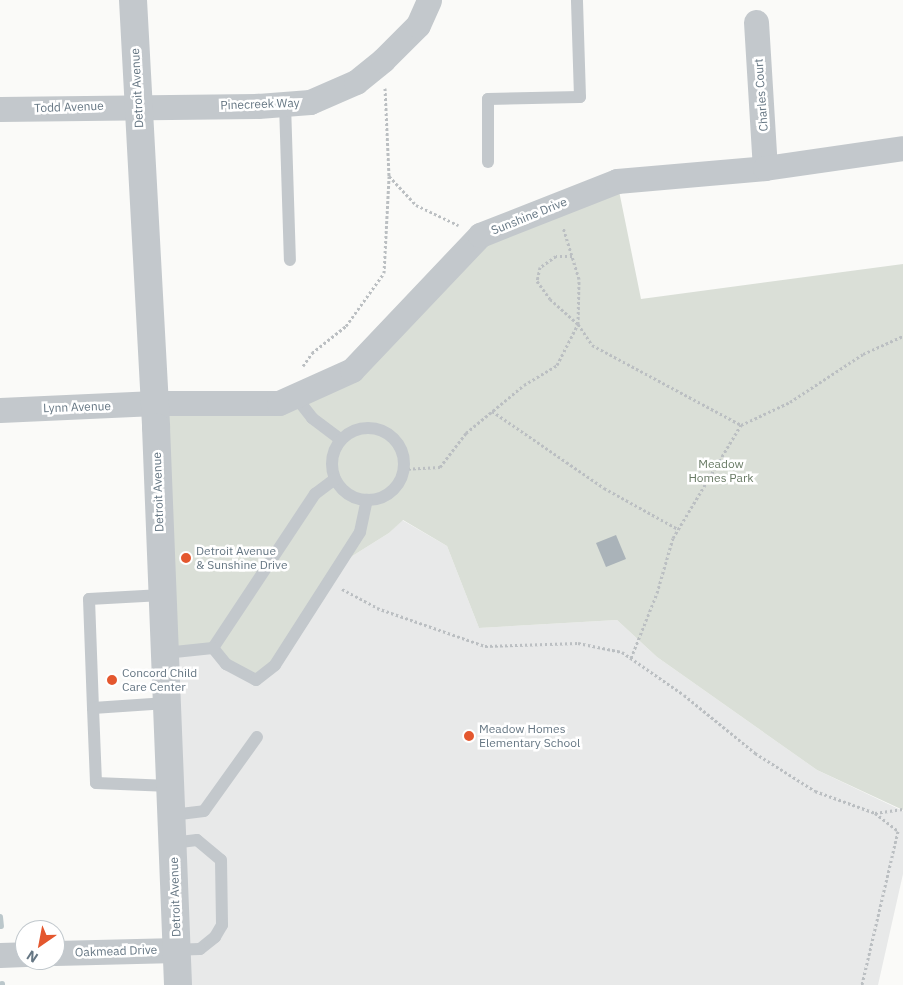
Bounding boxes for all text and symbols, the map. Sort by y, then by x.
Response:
street label: Detroit Avenue [128,48,146,128]
street label: Charles Court [751,58,771,132]
street label: Pinecreek Way [220,95,300,113]
street label: Todd Avenue [34,99,104,115]
street label: Sunshine Drive [489,194,569,238]
street label: Lynn Avenue [43,399,111,415]
street label: Detroit Avenue [149,452,167,532]
park label: Meadow Homes Park [688,457,754,485]
place label: Detroit Avenue & Sunshine Drive [196,544,288,572]
marker: Detroit Avenue & Sunshine Drive [180,552,192,564]
place label: Concord Child Care Center [122,666,197,694]
marker: Concord Child Care Center [106,674,118,686]
place label: Meadow Homes Elementary School [479,722,580,750]
marker: Meadow Homes Elementary School [463,730,475,742]
street label: Detroit Avenue [166,857,184,937]
north arrow [15,920,65,970]
street label: Oakmead Drive [75,942,157,960]
text: N [23,946,42,967]

